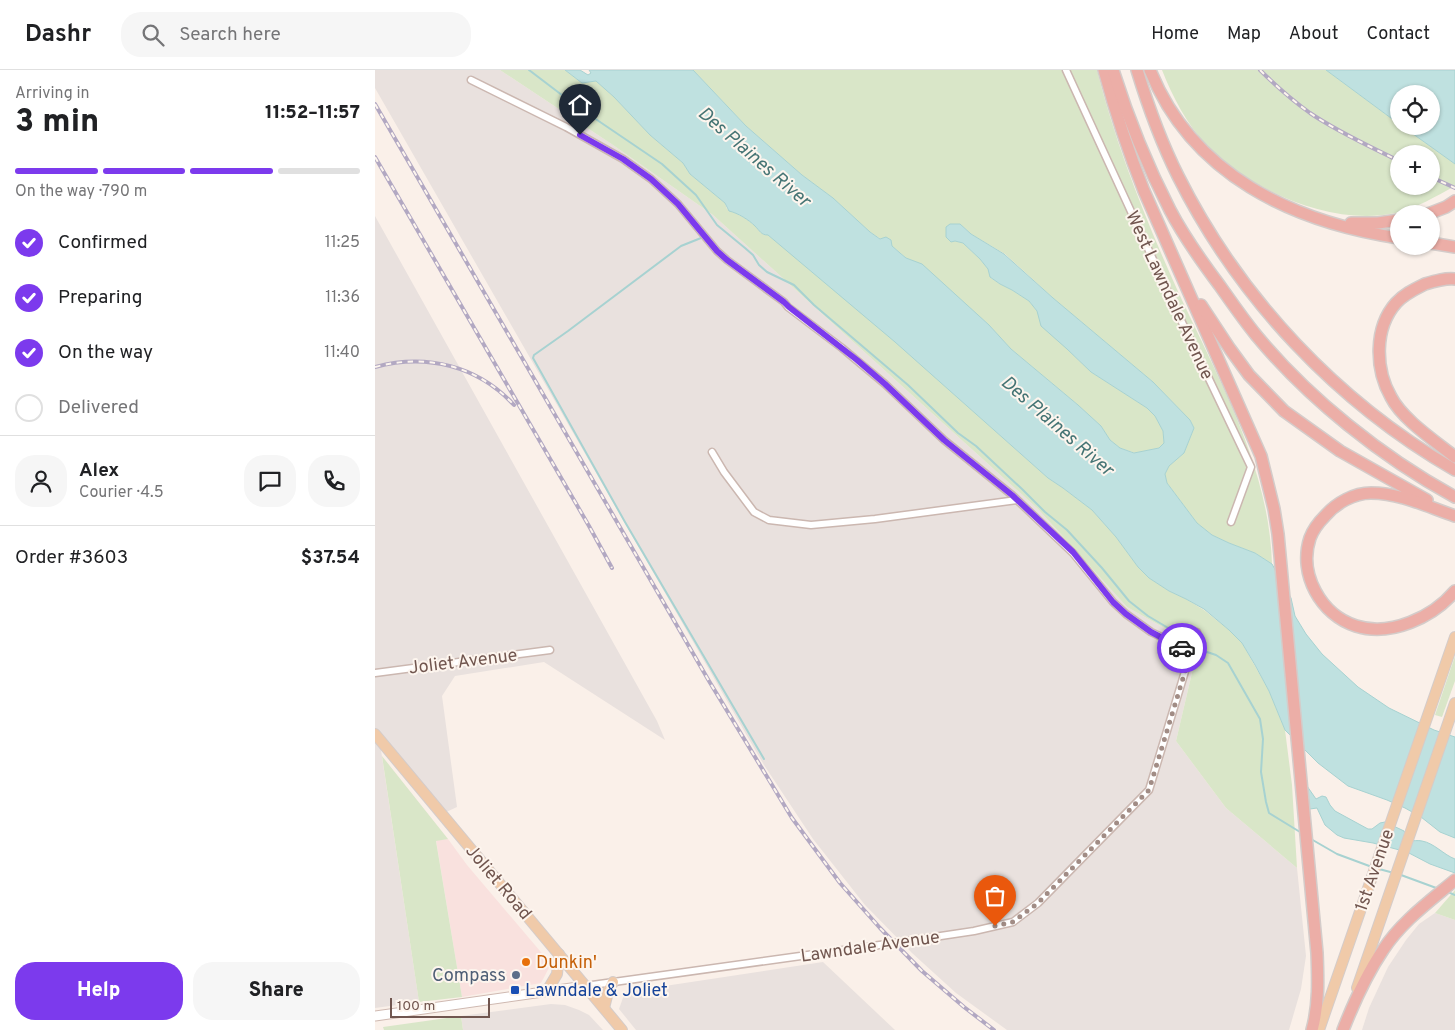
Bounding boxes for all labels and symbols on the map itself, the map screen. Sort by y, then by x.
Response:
pin [559,84,601,135]
water label: Des Plaines River [692,102,816,214]
street label: West Lawndale Avenue [1119,207,1218,384]
water label: Des Plaines River [995,371,1119,483]
courier [1157,623,1207,673]
street label: Joliet Avenue [408,644,519,681]
street label: 1st Avenue [1351,827,1400,914]
street label: Joliet Road [460,841,536,925]
pin [974,875,1016,926]
street label: Lawndale Avenue [799,926,941,969]
place label: Dunkin' [536,952,597,975]
marker: Dunkin' [520,956,532,968]
place label: Compass [432,965,506,988]
marker: Compass [510,969,522,981]
place label: Lawndale & Joliet [525,980,668,1003]
marker: Lawndale & Joliet [509,984,521,996]
scale bar [390,995,490,1018]

